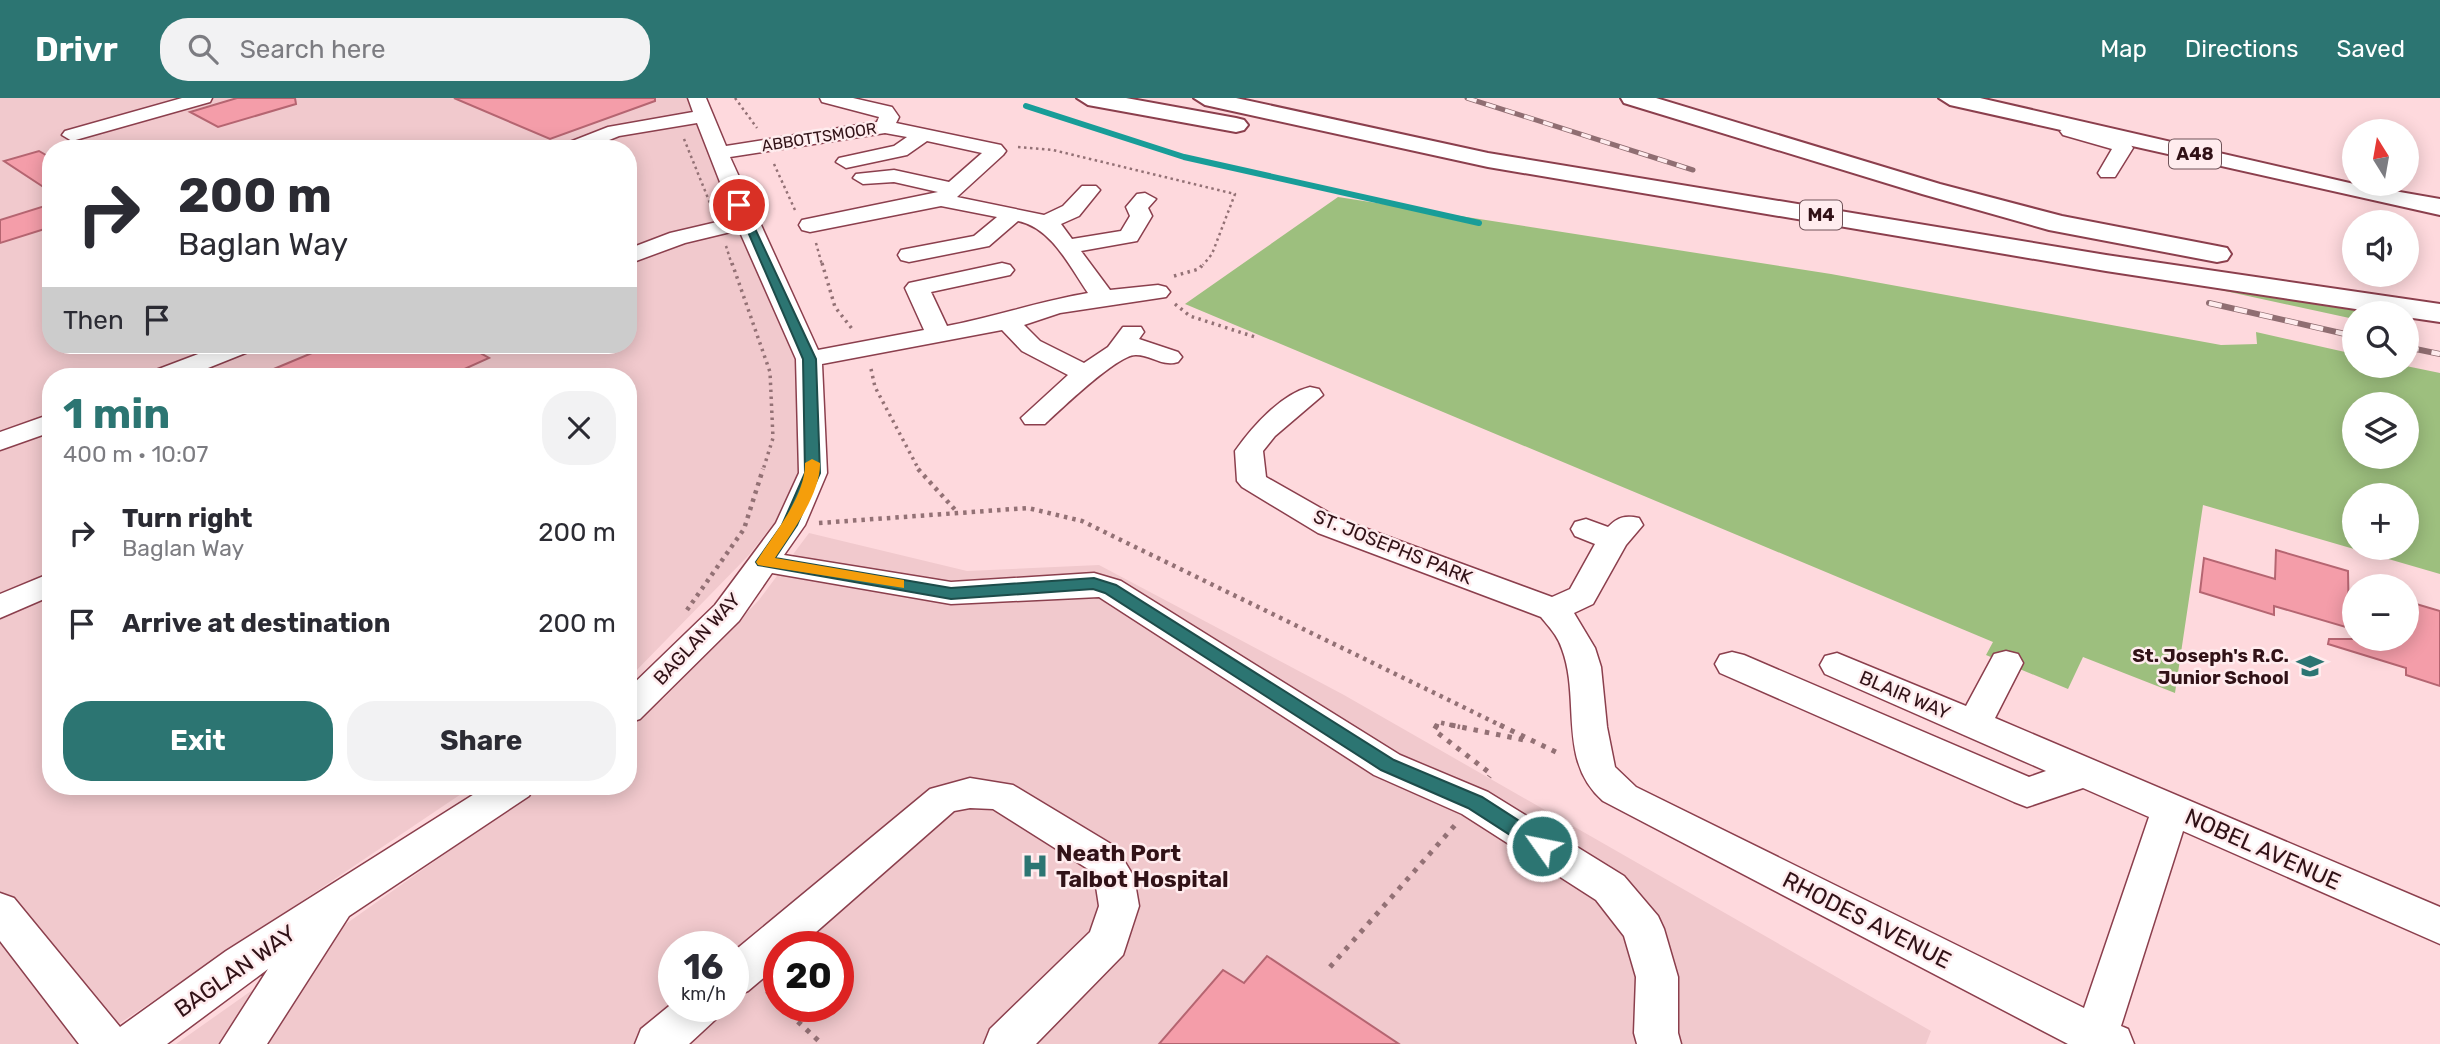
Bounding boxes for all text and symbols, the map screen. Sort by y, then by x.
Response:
search box [160,18,650,81]
text: Drivr [35,30,118,69]
icon: search [184,30,222,68]
text: Search here [240,34,386,65]
text: Map [2100,35,2147,63]
text: Directions [2185,35,2298,63]
text: Saved [2336,35,2405,63]
street label: ABBOTTSMOOR [760,119,878,155]
north arrow [2342,119,2418,196]
map controls [2342,119,2419,651]
road number: A48 [2169,140,2221,168]
text: 200 m [178,166,332,224]
icon: right [63,168,154,259]
pin [709,175,769,235]
icon: arrive [720,186,758,224]
road number: M4 [1800,201,1842,230]
button: sound [2342,210,2419,287]
text: Baglan Way [178,225,348,263]
icon: arrive [138,301,176,339]
button: search [2342,301,2419,378]
text: Then [63,305,124,336]
text: 1 min [63,389,170,439]
button: close [542,391,616,465]
button: layers [2342,392,2419,469]
text: 400 m · 10:07 [63,440,208,468]
button: + [2342,483,2419,560]
text: Turn right [122,503,252,534]
street label: ST. JOSEPHS PARK [1310,505,1476,590]
icon: right [63,514,101,552]
text: 200 m [538,517,616,548]
text: Baglan Way [122,534,244,562]
button: − [2342,574,2419,651]
street label: BAGLAN WAY [649,588,745,690]
icon: arrive [63,605,101,643]
text: Arrive at destination [122,608,390,639]
text: 200 m [538,608,616,639]
place label: St. Joseph's R.C. Junior School [2132,644,2289,689]
school or university icon: St. Joseph's R.C. Junior School [2295,651,2325,681]
street label: BLAIR WAY [1856,666,1954,724]
button: Exit [63,701,333,781]
button: Share [347,701,616,781]
street label: NOBEL AVENUE [2181,802,2345,896]
position arrow [1505,809,1579,883]
place label: Neath Port Talbot Hospital [1056,839,1229,893]
hospital icon: Neath Port Talbot Hospital [1020,851,1050,881]
street label: RHODES AVENUE [1778,865,1956,975]
street label: BAGLAN WAY [169,919,301,1023]
speed limit sign: 20 [763,931,854,1022]
text: 16 [683,946,724,988]
text: km/h [681,983,726,1005]

